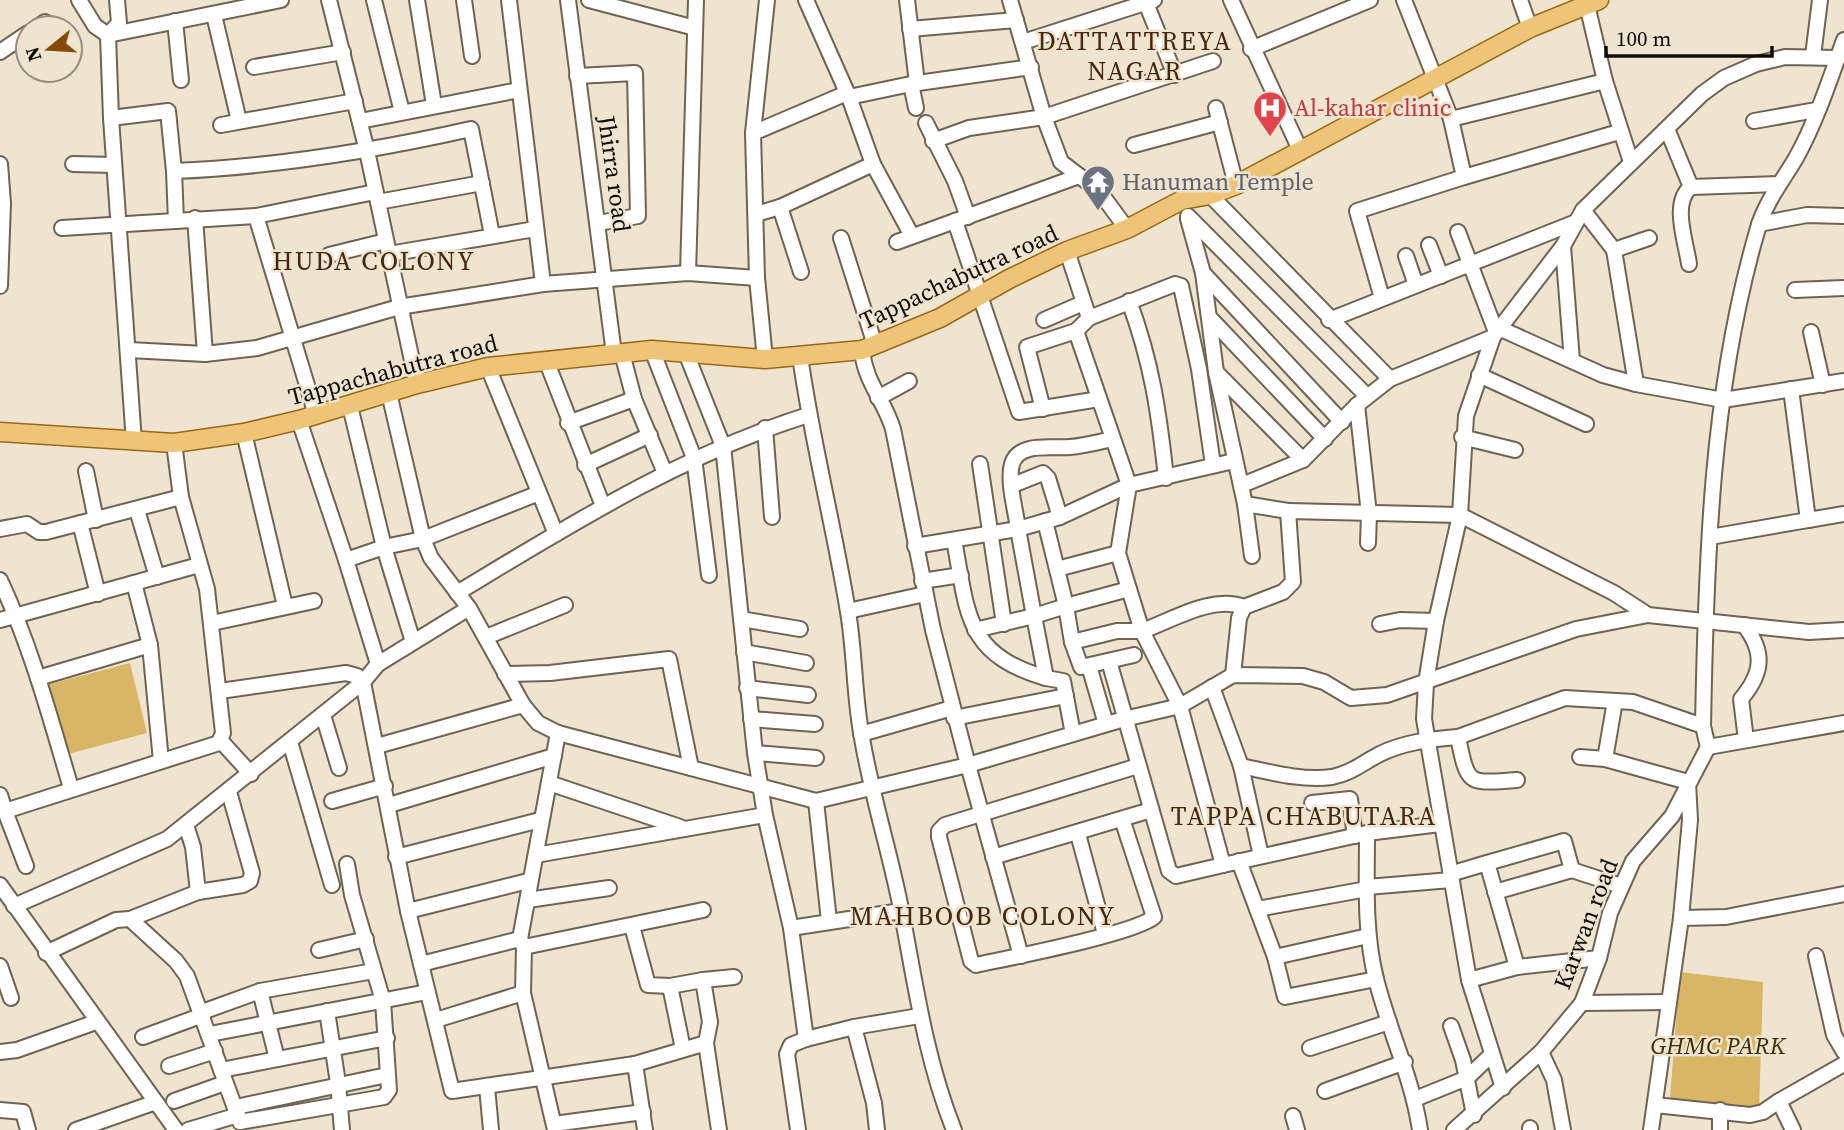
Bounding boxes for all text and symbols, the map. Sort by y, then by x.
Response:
north arrow [14,14,84,84]
scale bar [1606,14,1772,58]
district label: DATTATTREYA NAGAR [1037,23,1233,89]
text: 100 m [1616,24,1671,53]
text: N [18,44,47,65]
hospital icon: Al-kahar clinic [1251,89,1289,138]
place label: Al-kahar clinic [1294,91,1451,124]
street label: Jhirra road [590,113,639,235]
temple icon: Hanuman Temple [1079,163,1117,212]
place label: Hanuman Temple [1122,165,1314,198]
street label: Tappachabutra road [854,216,1064,337]
district label: HUDA COLONY [272,243,476,279]
street label: Tappachabutra road [285,326,501,413]
district label: TAPPA CHABUTARA [1171,798,1437,834]
street label: Karwan road [1546,853,1626,994]
district label: MAHBOOB COLONY [850,898,1116,934]
park label: GHMC PARK [1650,1029,1787,1062]

